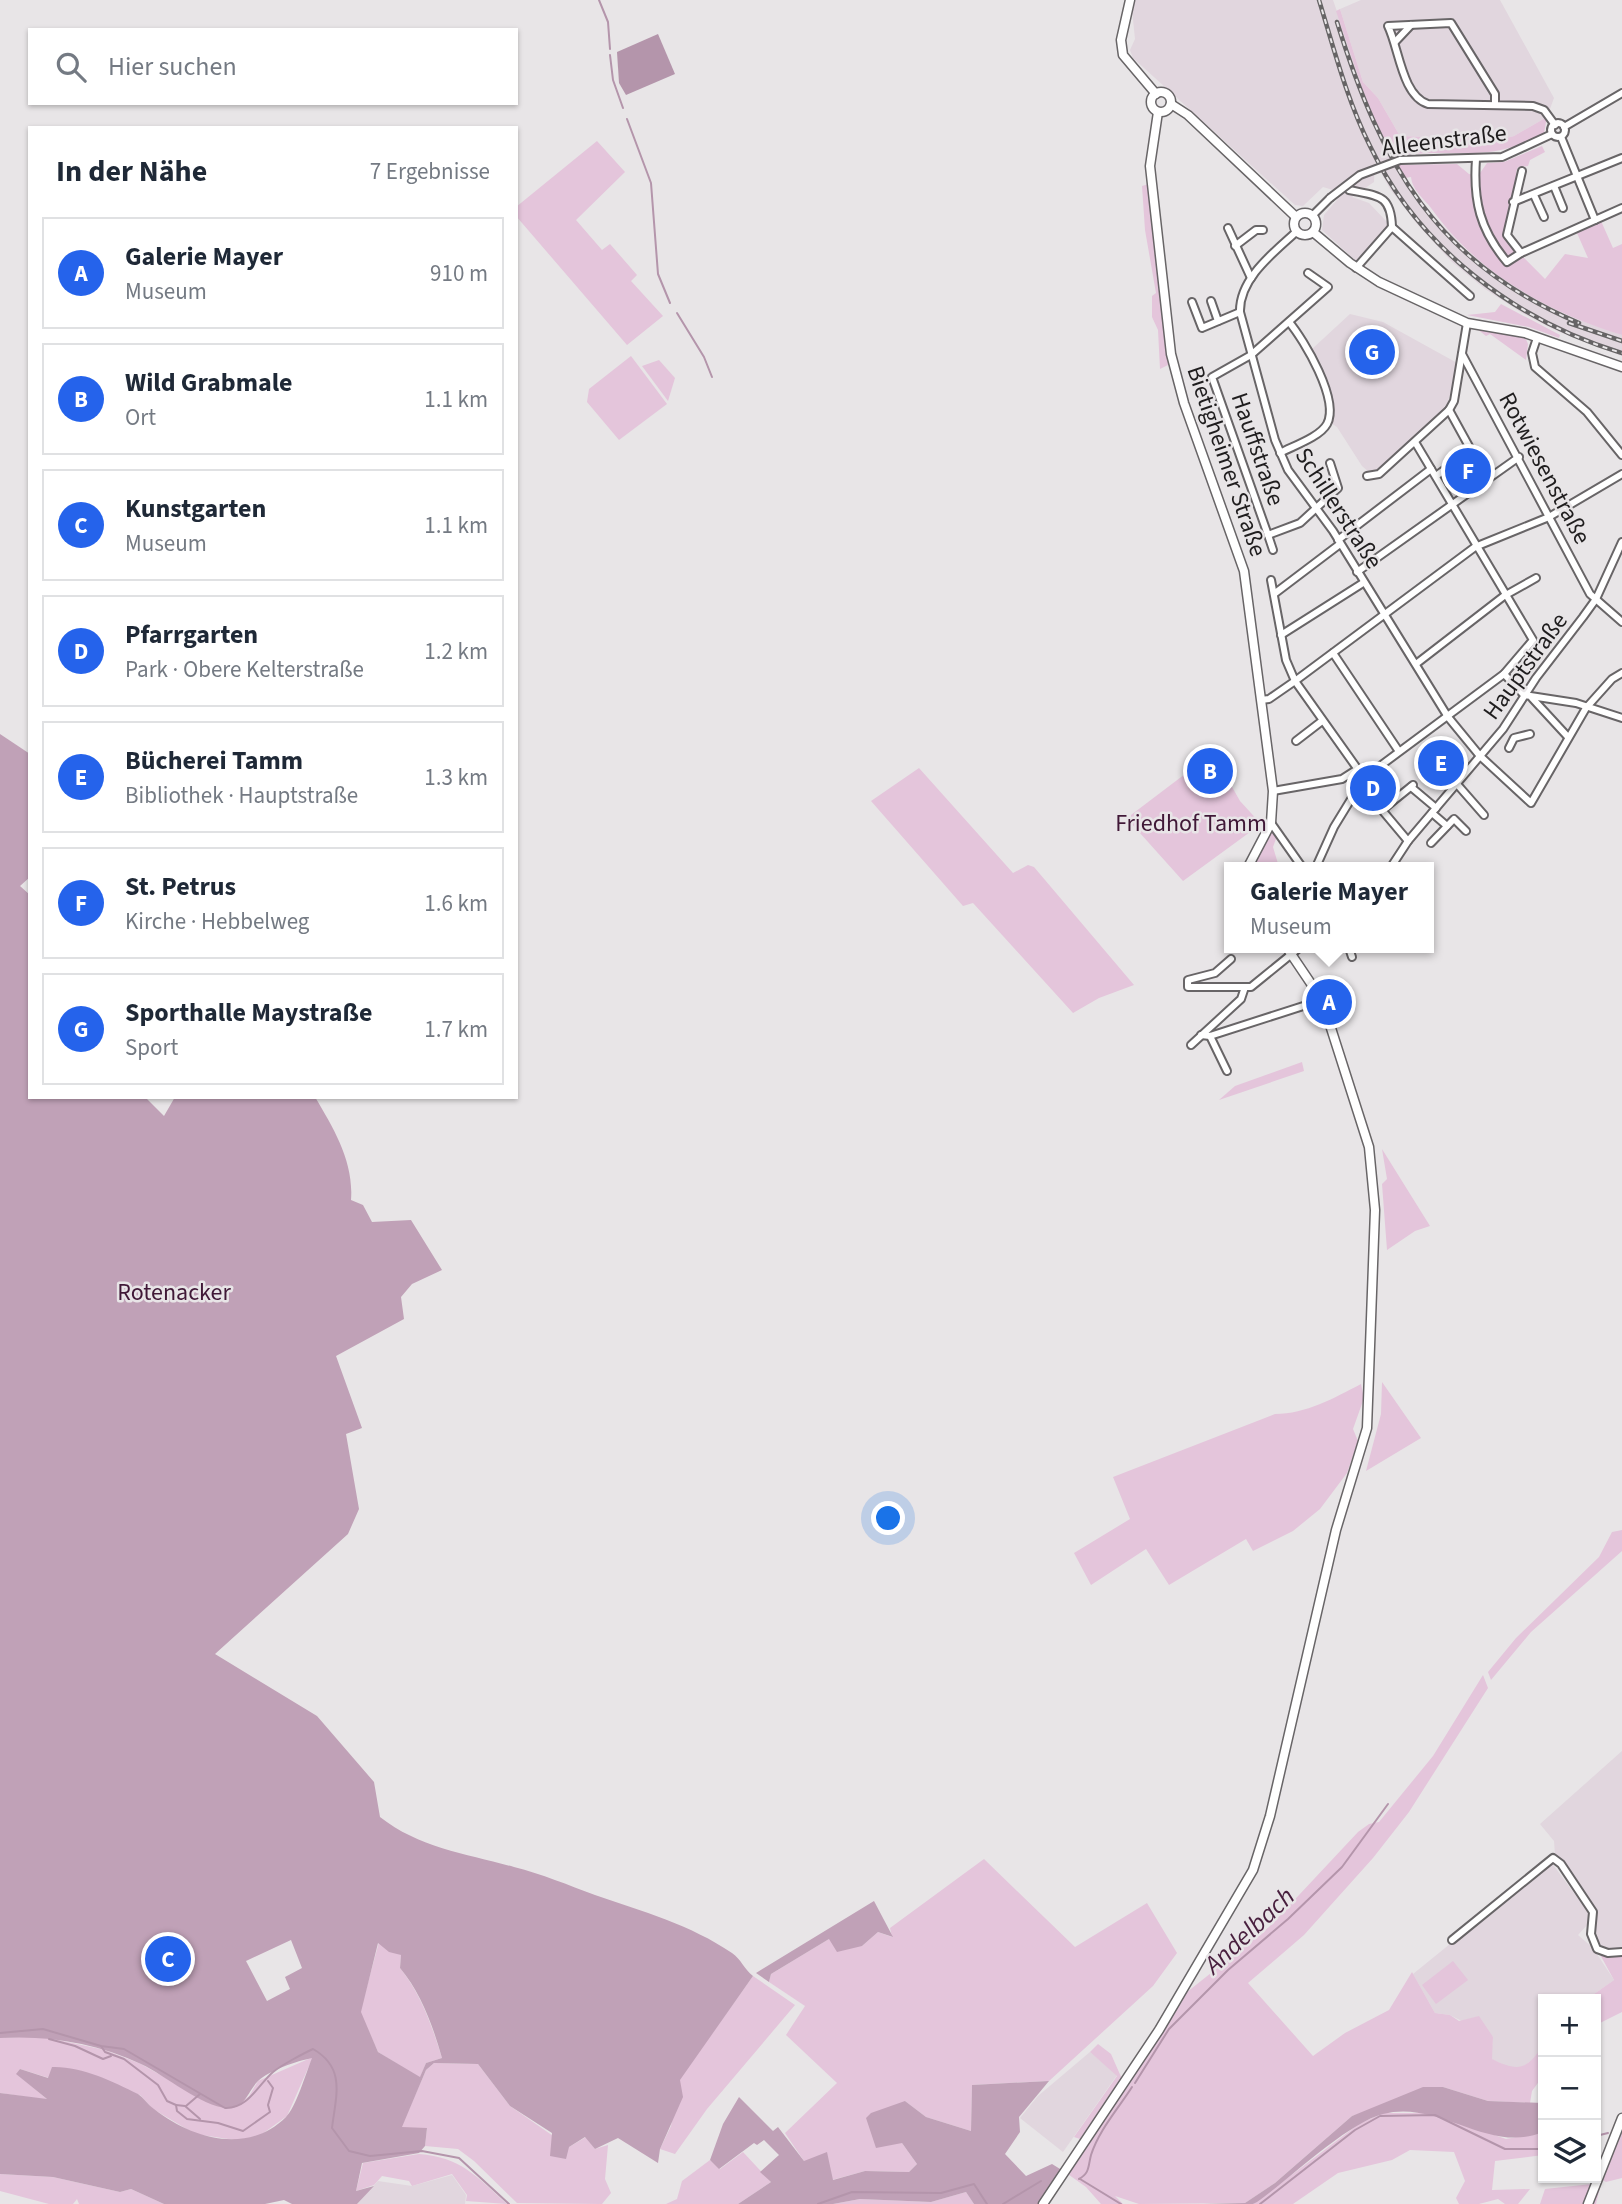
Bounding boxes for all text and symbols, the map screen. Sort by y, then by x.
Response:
search box [28,28,518,105]
icon: search [52,48,90,86]
text: Hier suchen [108,48,237,85]
street label: Alleenstraße [1380,115,1508,166]
text: In der Nähe [56,150,207,193]
text: 7 Ergebnisse [370,155,490,188]
text: Galerie Mayer [125,238,283,275]
text: A [74,257,88,290]
text: 910 m [430,257,488,290]
text: Museum [125,275,207,308]
pin: G [1349,326,1395,378]
street label: Bietigheimer Straße [1178,361,1276,561]
text: Wild Grabmale [125,364,293,401]
text: B [74,383,88,416]
text: 1.1 km [424,383,488,416]
street label: Rotwiesenstraße [1490,386,1599,550]
street label: Hauffstraße [1222,388,1293,511]
text: Ort [125,401,156,434]
street label: Schillerstraße [1286,441,1391,576]
pin: F [1445,445,1491,497]
text: Kunstgarten [125,490,266,527]
text: C [74,509,88,542]
text: 1.1 km [424,509,488,542]
text: Museum [125,527,207,560]
street label: Hauptstraße [1475,606,1576,727]
text: Pfarrgarten [125,616,258,653]
text: D [74,635,88,668]
text: 1.2 km [424,635,488,668]
text: Park · Obere Kelterstraße [125,653,364,686]
pin: E [1418,737,1464,789]
text: Bücherei Tamm [125,742,303,779]
pin: B [1187,745,1233,797]
text: E [75,761,87,794]
text: 1.3 km [424,761,488,794]
pin: D [1350,762,1396,814]
text: Bibliothek · Hauptstraße [125,779,358,812]
park label: Friedhof Tamm [1115,806,1267,841]
popup [1224,862,1434,953]
text: St. Petrus [125,868,236,905]
text: Galerie Mayer [1250,873,1408,910]
text: F [75,887,87,920]
text: 1.6 km [424,887,488,920]
text: Kirche · Hebbelweg [125,905,309,938]
text: Museum [1250,910,1332,943]
pin: A [1306,976,1352,1028]
text: Sporthalle Maystraße [125,994,372,1031]
text: G [74,1013,88,1046]
text: 1.7 km [424,1013,488,1046]
text: Sport [125,1031,178,1064]
park label: Rotenacker [117,1275,231,1310]
your location [871,1501,905,1535]
water label: Andelbach [1194,1878,1303,1984]
pin: C [145,1933,191,1985]
map controls [1538,1994,1601,2183]
button: + [1538,1994,1601,2057]
button: − [1538,2057,1601,2120]
button: layers [1538,2120,1601,2183]

